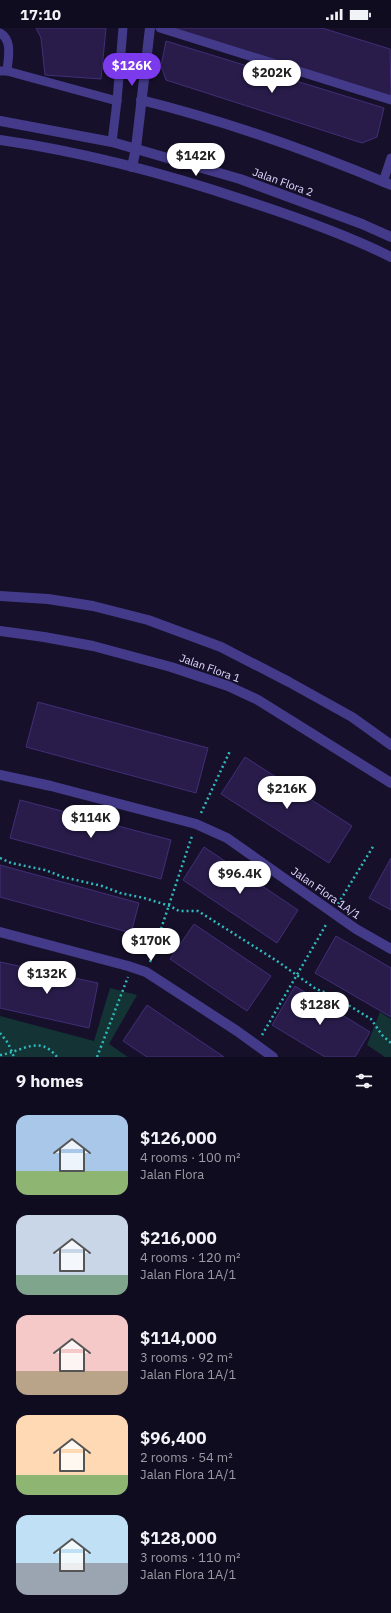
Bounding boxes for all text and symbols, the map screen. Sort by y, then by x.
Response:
text: 17:10 [20,5,61,24]
pin: $126K [104,53,160,87]
text: $126K [112,57,152,74]
pin: $202K [244,60,300,94]
text: $202K [252,64,292,81]
pin: $142K [168,143,224,177]
text: $142K [176,147,216,164]
street label: Jalan Flora 2 [251,165,315,199]
street label: Jalan Flora 1 [178,651,243,686]
pin: $216K [259,776,315,810]
text: $216K [267,780,307,797]
pin: $114K [63,805,119,839]
text: $114K [71,809,111,826]
pin: $96.4K [207,861,273,895]
street label: Jalan Flora 1A/1 [289,864,364,922]
text: $96.4K [218,865,262,882]
pin: $170K [123,928,179,962]
text: $170K [131,932,171,949]
pin: $132K [19,961,75,995]
text: $132K [27,965,67,982]
pin: $128K [292,992,348,1026]
text: $128K [300,996,340,1013]
text: 9 homes [16,1070,83,1092]
icon: filters [353,1070,375,1092]
text: $126,000 [140,1127,217,1149]
icon: home [48,1131,96,1179]
text: 4 rooms · 100 m² [140,1149,241,1166]
text: Jalan Flora [140,1166,204,1183]
text: $216,000 [140,1227,217,1249]
icon: home [48,1231,96,1279]
text: 4 rooms · 120 m² [140,1249,241,1266]
text: Jalan Flora 1A/1 [140,1266,236,1283]
text: $114,000 [140,1327,217,1349]
icon: home [48,1331,96,1379]
text: 3 rooms · 92 m² [140,1349,233,1366]
text: Jalan Flora 1A/1 [140,1366,236,1383]
text: $96,400 [140,1427,207,1449]
icon: home [48,1431,96,1479]
text: 2 rooms · 54 m² [140,1449,233,1466]
text: Jalan Flora 1A/1 [140,1466,236,1483]
text: $128,000 [140,1527,217,1549]
icon: home [48,1531,96,1579]
text: 3 rooms · 110 m² [140,1549,241,1566]
text: Jalan Flora 1A/1 [140,1566,236,1583]

